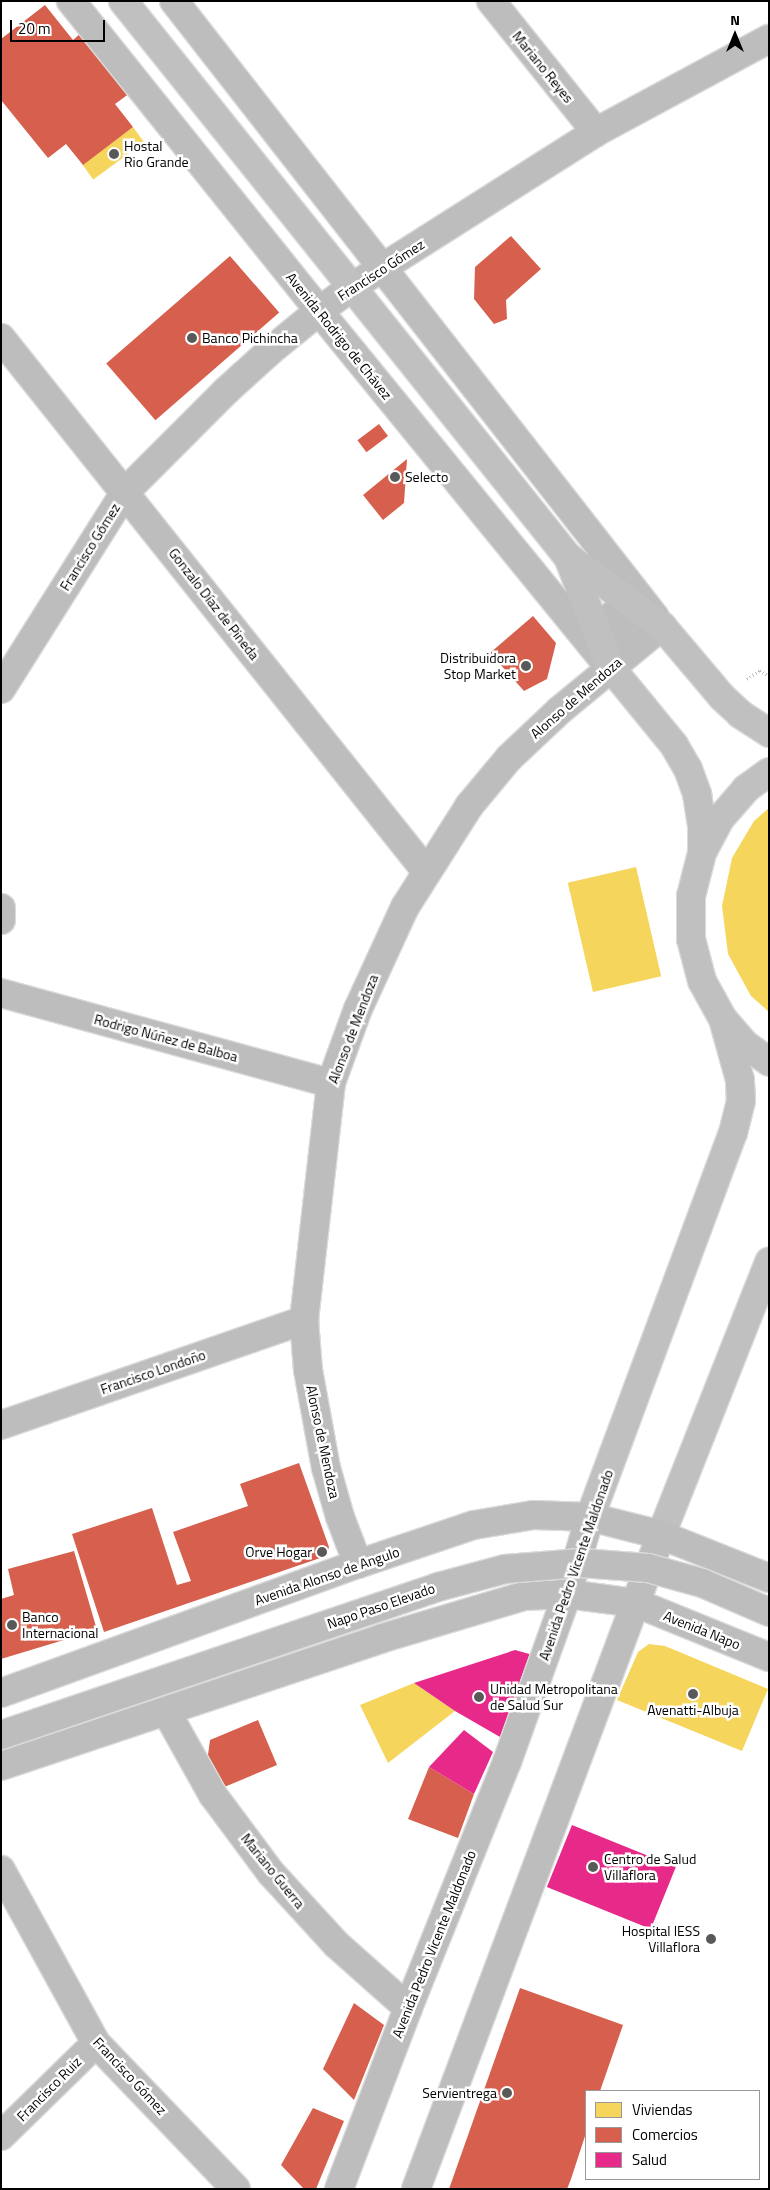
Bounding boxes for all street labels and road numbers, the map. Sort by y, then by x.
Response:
street label: Mariano Reyes [509,28,577,106]
street label: Francisco Gómez [335,236,427,304]
street label: Avenida Rodrigo de Chávez [283,269,395,403]
street label: Francisco Gómez [56,500,124,594]
street label: Gonzalo Díaz de Pineda [165,545,263,663]
street label: Alonso de Mendoza [527,654,625,742]
street label: Alonso de Mendoza [324,972,382,1086]
street label: Rodrigo Núñez de Balboa [92,1011,240,1065]
street label: Francisco Londoño [98,1346,208,1398]
street label: Alonso de Mendoza [303,1384,343,1500]
street label: Avenida Pedro Vicente Maldonado [535,1467,617,1663]
street label: Avenida Alonso de Angulo [252,1543,402,1609]
street label: Napo Paso Elevado [325,1580,437,1632]
street label: Avenida Napo [661,1607,743,1653]
street label: Mariano Guerra [238,1830,308,1912]
street label: Avenida Pedro Vicente Maldonado [389,1848,479,2040]
street label: Francisco Gómez [90,2034,170,2118]
street label: Francisco Ruiz [13,2053,85,2125]

